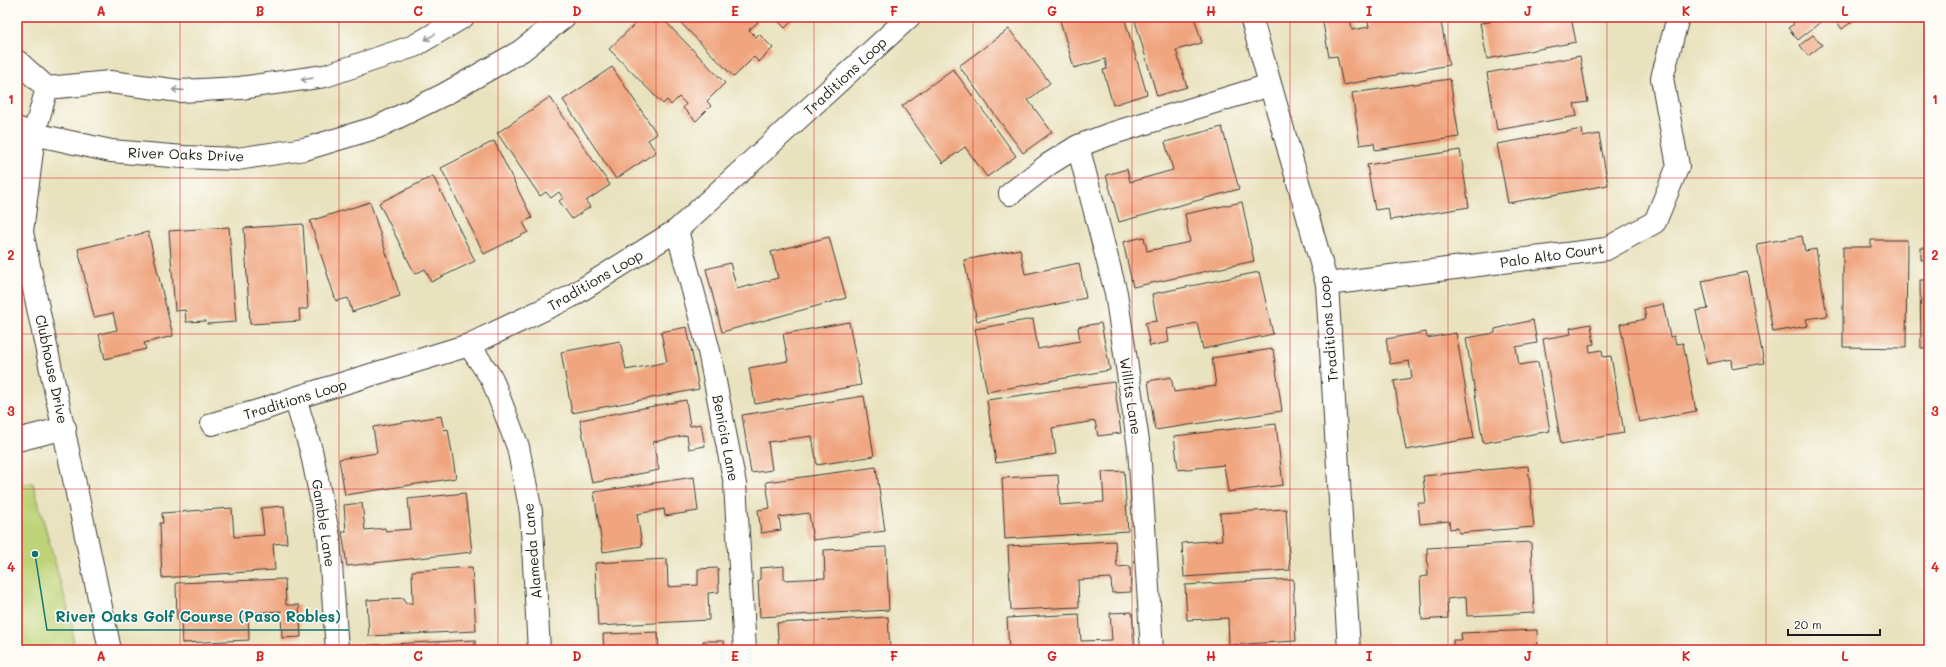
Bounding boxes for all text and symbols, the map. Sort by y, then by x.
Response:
text: A [96,2,106,19]
text: B [256,2,265,19]
text: C [413,2,423,19]
text: D [572,2,582,19]
text: E [731,2,739,19]
text: F [890,2,898,19]
text: G [1047,2,1057,19]
text: H [1206,2,1216,19]
text: I [1366,2,1373,19]
text: J [1524,2,1532,19]
text: K [1682,2,1691,19]
text: L [1841,2,1849,19]
one-way arrow [424,33,436,41]
street label: Traditions Loop [799,33,891,119]
one-way arrow [301,75,314,83]
one-way arrow [172,87,185,94]
text: 1 [8,90,14,107]
text: 1 [1932,90,1938,107]
street label: River Oaks Drive [128,142,244,166]
street label: Palo Alto Court [1499,238,1605,272]
street label: Traditions Loop [544,245,646,315]
text: 2 [7,246,15,263]
text: 2 [1931,246,1939,263]
street label: Traditions Loop [1314,275,1342,383]
street label: Clubhouse Drive [31,313,73,425]
street label: Willits Lane [1116,356,1146,436]
street label: Traditions Loop [241,374,349,424]
street label: Benicia Lane [708,393,744,483]
text: 3 [7,402,15,419]
text: 3 [1931,402,1939,419]
street label: Gamble Lane [308,478,340,568]
street label: Alameda Lane [518,502,546,600]
text: 4 [7,558,15,575]
text: 4 [1931,558,1939,575]
callout: River Oaks Golf Course (Paso Robles) [47,603,349,630]
text: River Oaks Golf Course (Paso Robles) [55,606,341,626]
scale bar [1788,611,1880,637]
text: 20 m [1794,616,1822,632]
text: A [96,647,106,664]
text: B [256,647,265,664]
text: C [413,647,423,664]
text: D [572,647,582,664]
text: E [731,647,739,664]
text: F [890,647,898,664]
text: G [1047,647,1057,664]
text: H [1206,647,1216,664]
text: I [1366,647,1373,664]
text: J [1524,647,1532,664]
text: K [1682,647,1691,664]
text: L [1841,647,1849,664]

